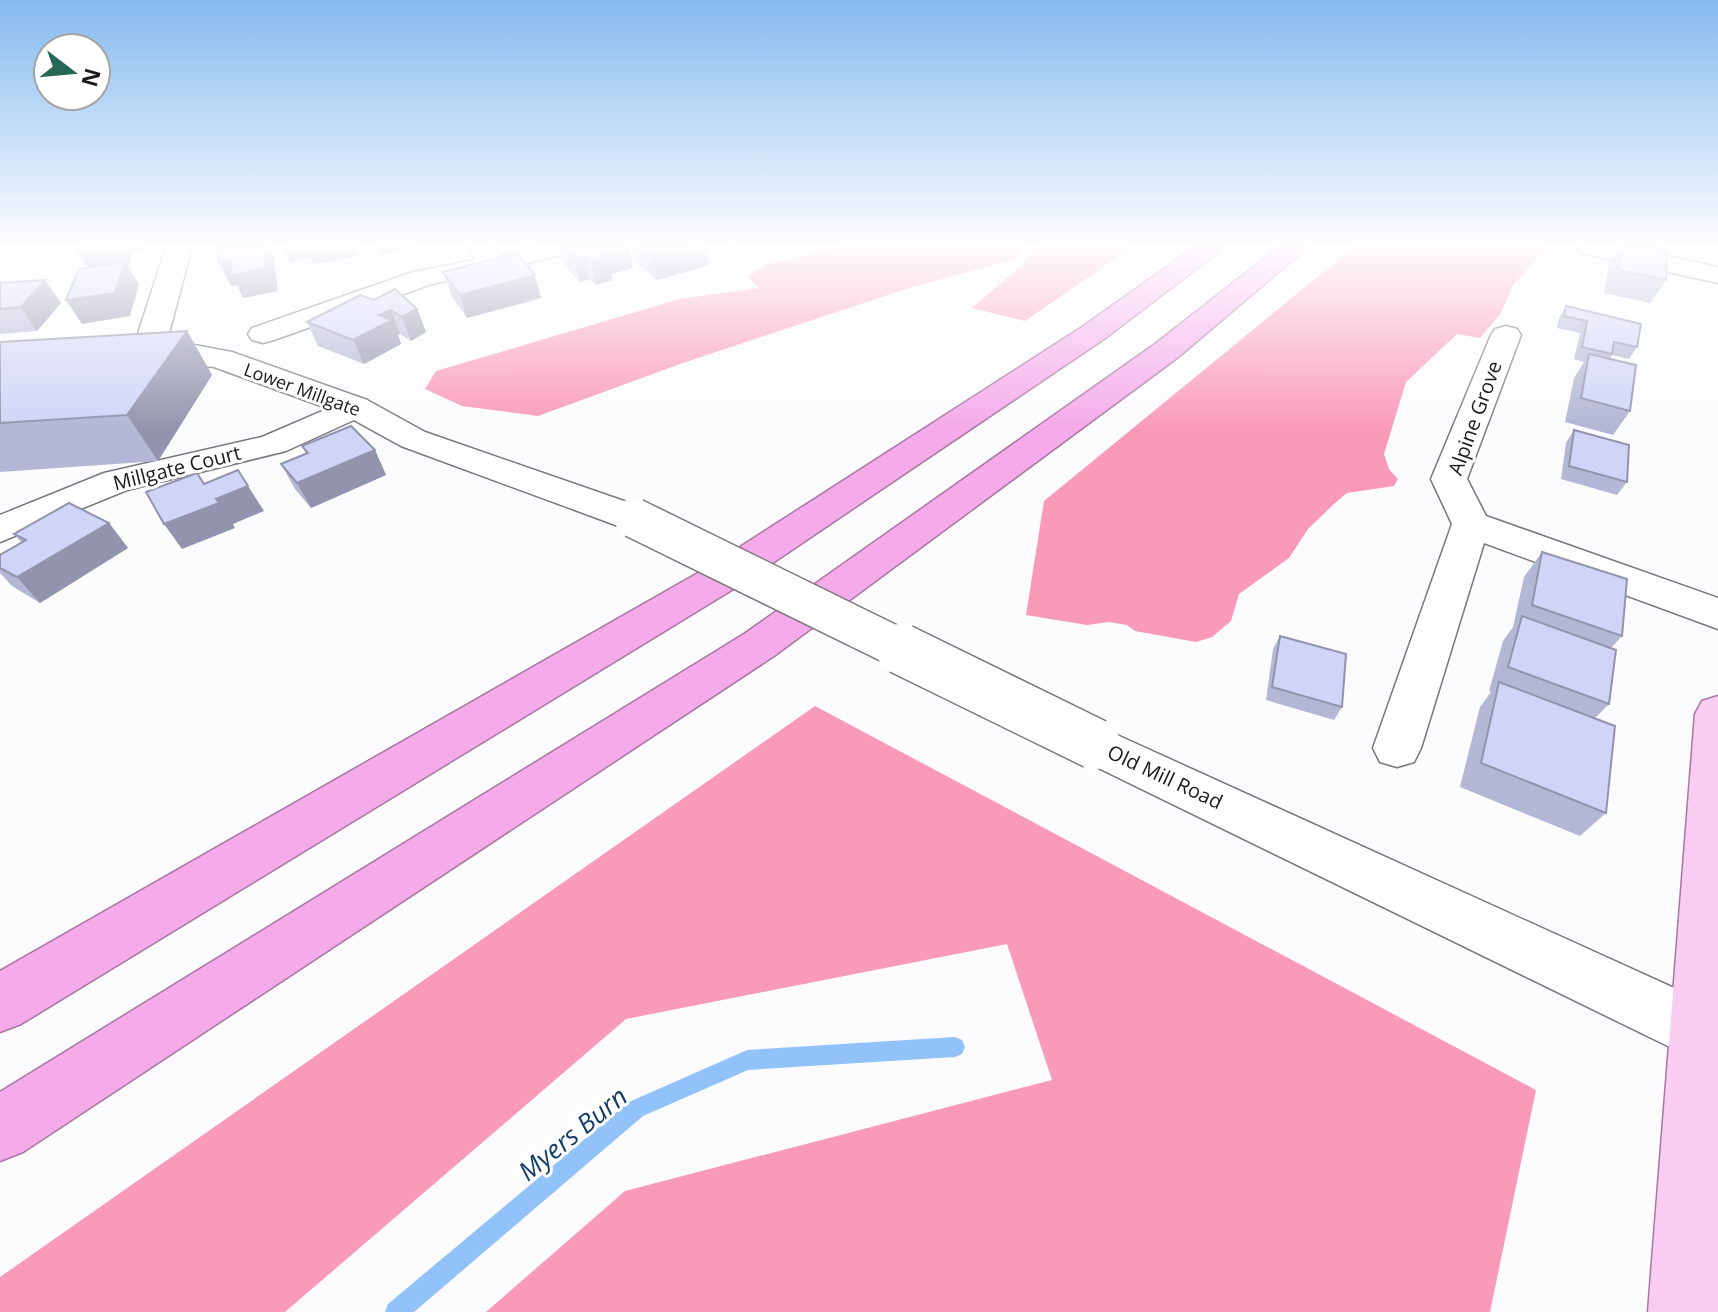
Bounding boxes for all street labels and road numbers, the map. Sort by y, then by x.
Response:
street label: Lower Millgate [241,357,364,421]
street label: Alpine Grove [1441,357,1508,479]
street label: Millgate Court [110,439,244,496]
street label: Old Mill Road [1103,738,1227,815]

